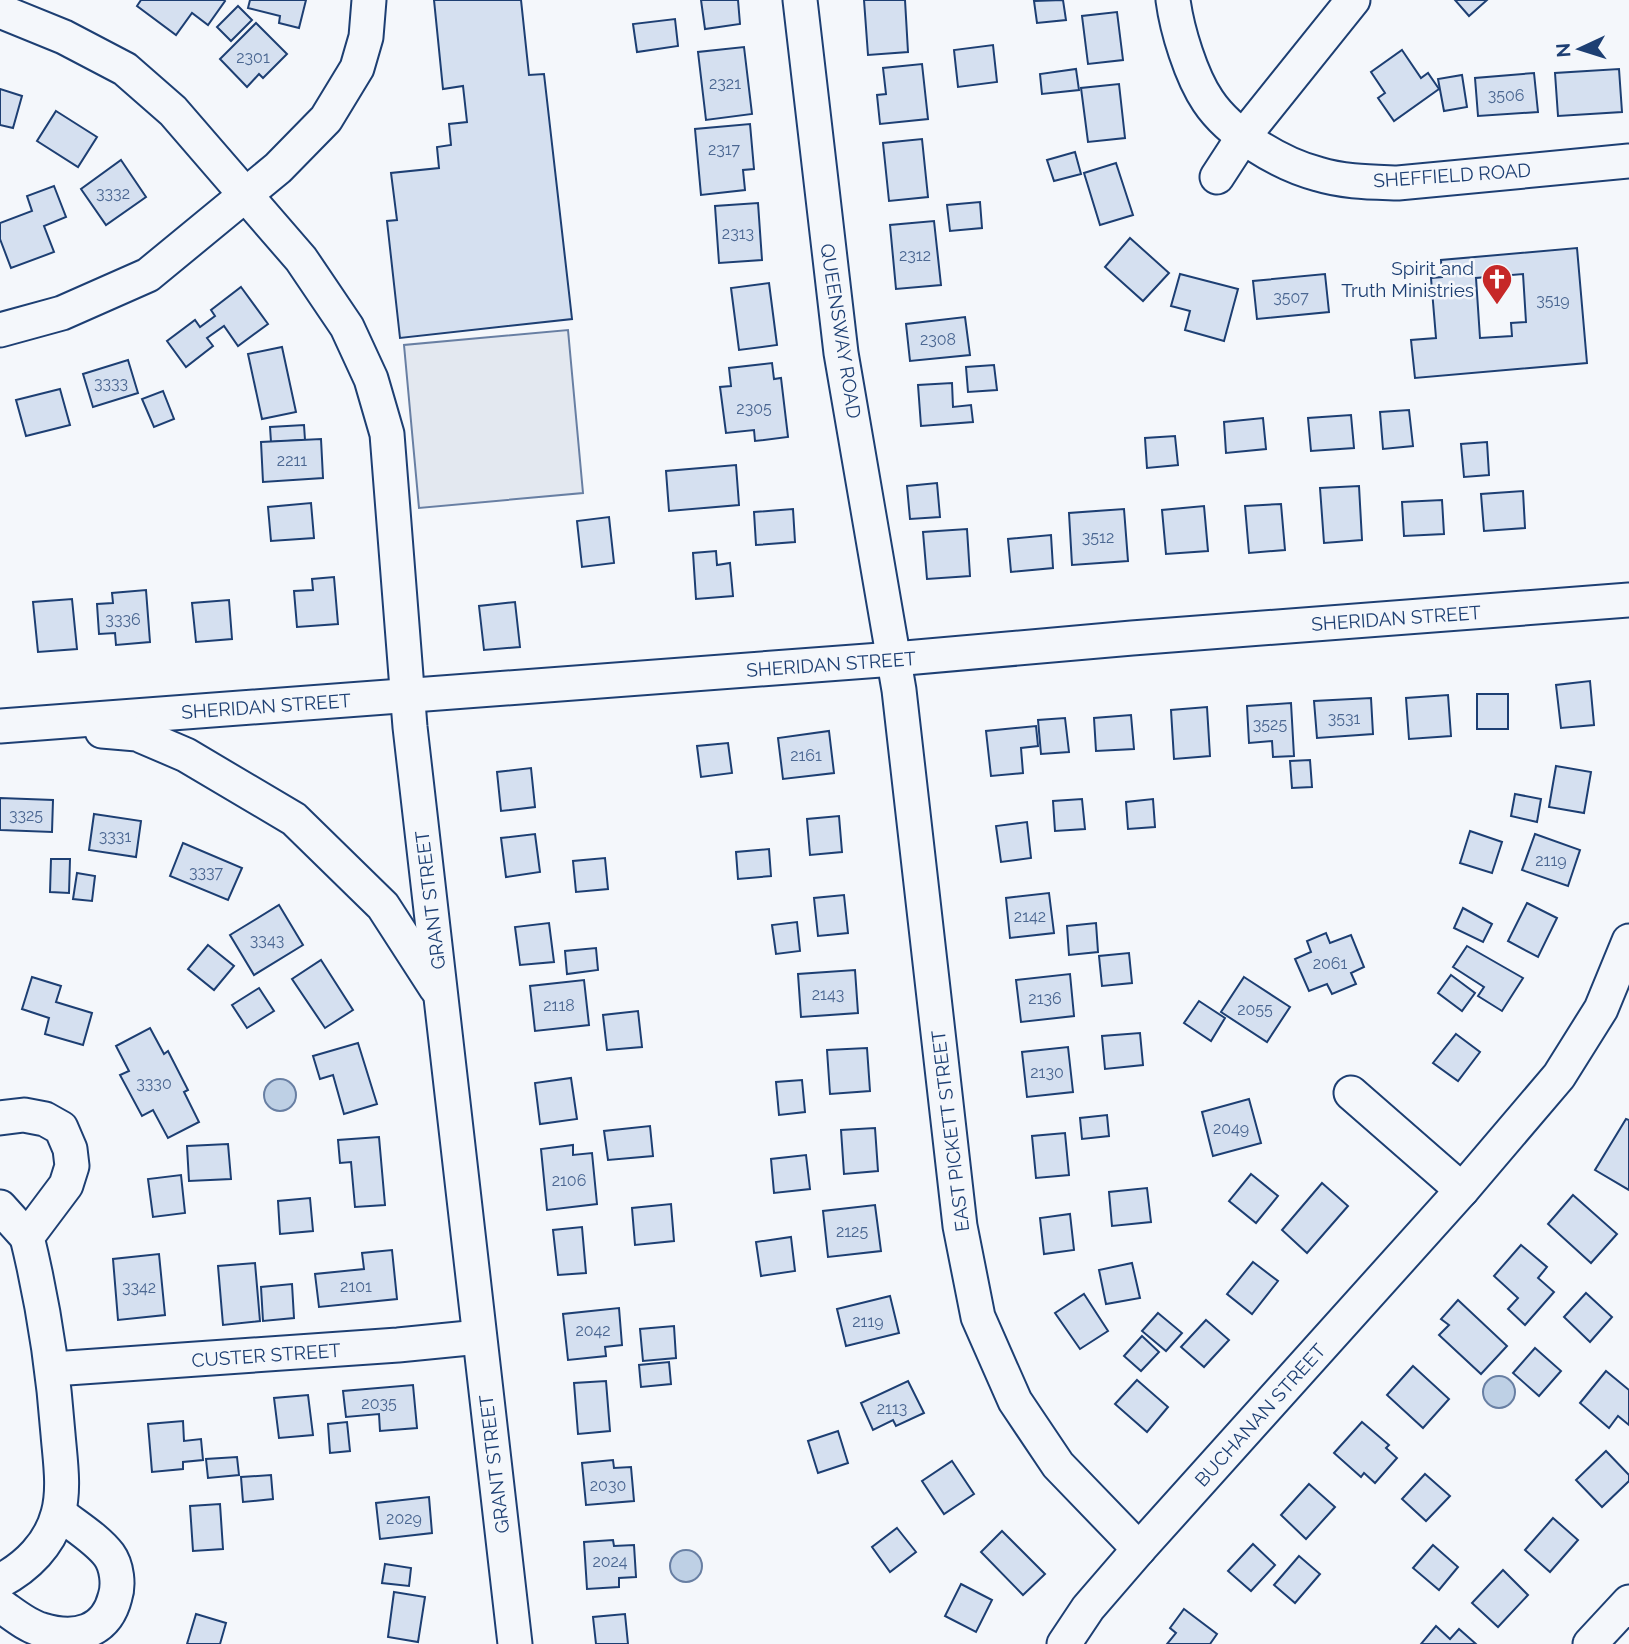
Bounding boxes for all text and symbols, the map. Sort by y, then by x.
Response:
north arrow [1545,14,1615,84]
text: N [1552,42,1575,58]
house number: 2301 [236,48,270,67]
house number: 2321 [709,74,741,93]
house number: 3506 [1488,86,1524,105]
house number: 2317 [708,140,741,159]
street label: SHEFFIELD ROAD [1372,159,1532,191]
house number: 3332 [96,184,130,203]
house number: 2313 [722,224,754,243]
street label: QUEENSWAY ROAD [816,242,866,420]
house number: 2312 [899,246,931,265]
place label: Spirit and Truth Ministries [1341,257,1474,301]
church icon: Spirit and Truth Ministries [1480,262,1514,306]
house number: 3507 [1273,288,1309,307]
house number: 3519 [1536,291,1570,310]
house number: 2308 [920,330,956,349]
house number: 3333 [94,374,128,393]
house number: 2305 [736,399,772,418]
house number: 2211 [277,451,307,470]
house number: 3512 [1082,528,1114,547]
street label: SHERIDAN STREET [1310,601,1482,635]
house number: 3336 [105,610,141,629]
street label: SHERIDAN STREET [745,647,917,681]
street label: SHERIDAN STREET [180,689,352,723]
house number: 3531 [1328,709,1360,728]
house number: 3525 [1253,715,1287,734]
house number: 2161 [790,746,822,765]
house number: 3325 [9,806,43,825]
house number: 3331 [99,827,131,846]
street label: GRANT STREET [411,829,449,971]
house number: 2119 [1535,851,1567,870]
house number: 3337 [189,863,223,882]
house number: 2142 [1014,907,1046,926]
house number: 3343 [250,931,284,950]
house number: 2061 [1313,954,1347,973]
house number: 2143 [812,985,844,1004]
house number: 2136 [1028,989,1062,1008]
house number: 2118 [543,996,575,1015]
house number: 2055 [1237,1000,1273,1019]
street label: EAST PICKETT STREET [927,1029,973,1233]
house number: 2130 [1030,1063,1064,1082]
house number: 3330 [136,1074,172,1093]
house number: 2049 [1213,1119,1249,1138]
house number: 2106 [552,1171,586,1190]
house number: 2125 [836,1222,868,1241]
house number: 2101 [340,1277,372,1296]
house number: 3342 [122,1278,156,1297]
house number: 2119 [852,1312,884,1331]
house number: 2042 [575,1321,611,1340]
street label: CUSTER STREET [191,1339,342,1371]
street label: BUCHANAN STREET [1190,1339,1330,1491]
street label: GRANT STREET [475,1393,513,1535]
house number: 2035 [361,1394,397,1413]
house number: 2113 [877,1399,907,1418]
house number: 2030 [590,1476,626,1495]
house number: 2029 [386,1509,422,1528]
house number: 2024 [592,1552,628,1571]

